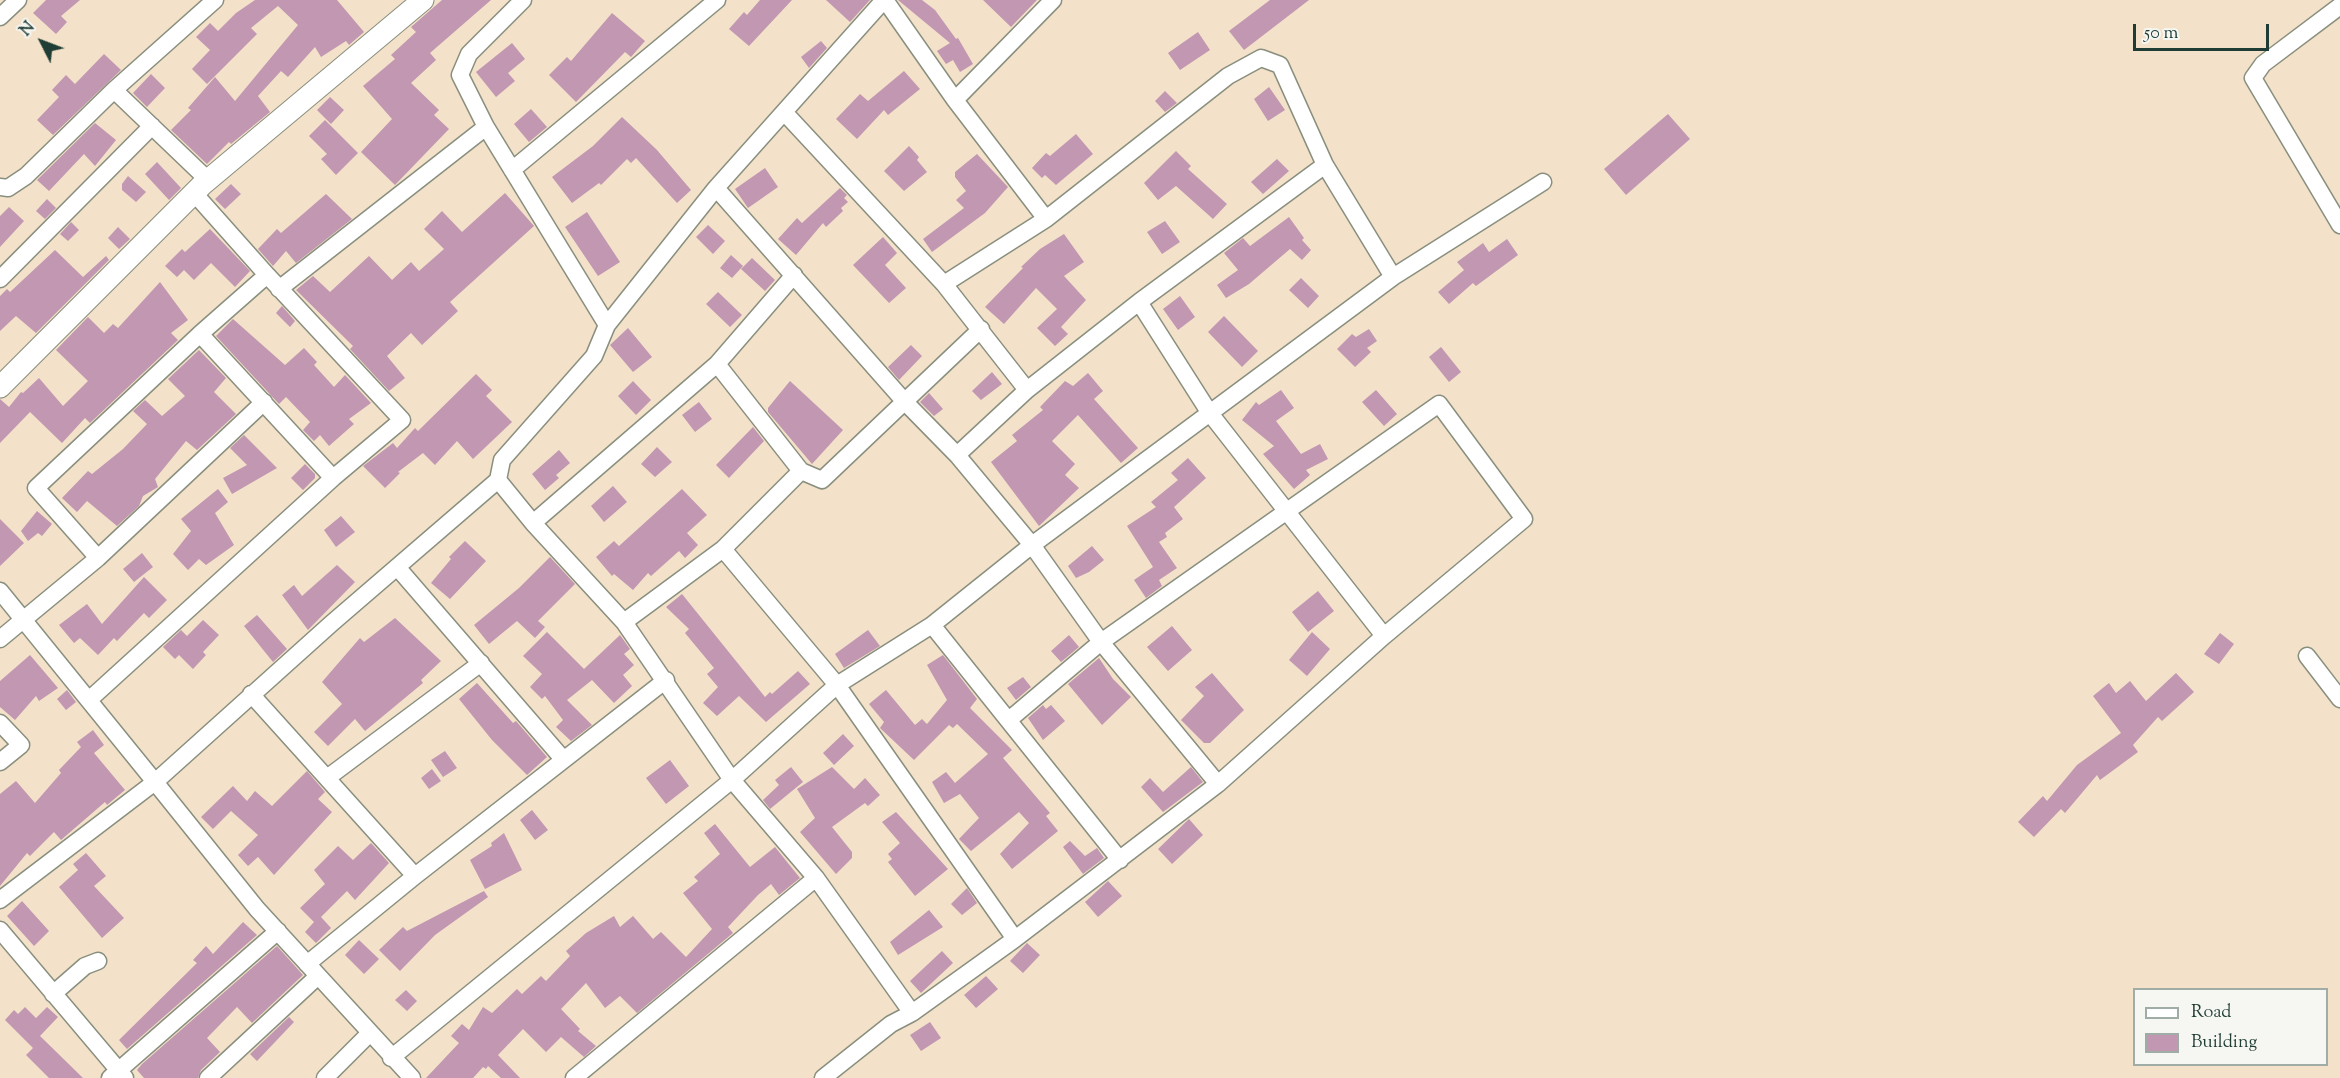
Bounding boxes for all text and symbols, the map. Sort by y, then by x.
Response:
north arrow [12,12,72,72]
scale bar [2136,12,2272,50]
text: N [15,17,41,42]
text: 50 m [2144,21,2178,47]
legend [2133,988,2328,1066]
text: Road [2191,1000,2231,1026]
text: Building [2191,1030,2257,1056]

